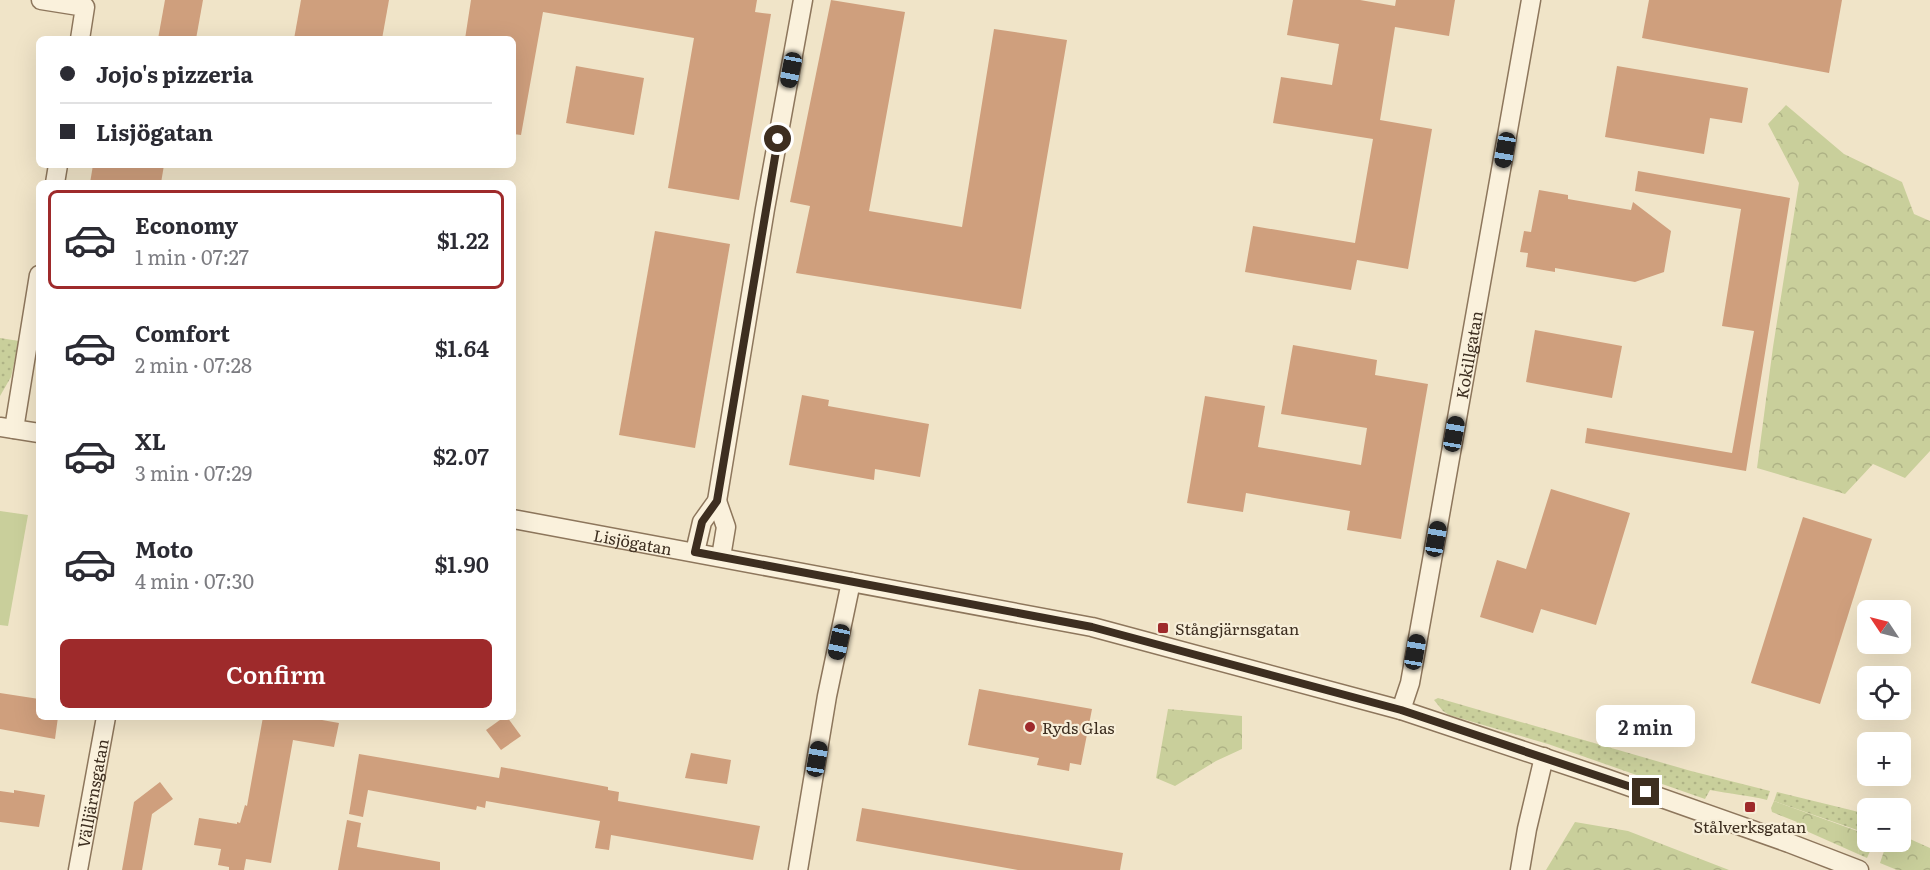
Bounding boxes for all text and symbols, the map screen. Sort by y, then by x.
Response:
car [779,51,803,89]
text: Jojo's pizzeria [96,57,253,90]
text: Lisjögatan [96,115,213,148]
route start [764,125,791,152]
car [1493,131,1517,169]
text: Economy [135,208,238,241]
icon: car [63,213,117,267]
text: $1.22 [437,223,489,256]
text: 1 min · 07:27 [135,241,249,271]
street label: Kokillgatan [1449,308,1488,401]
text: Comfort [135,316,230,349]
icon: car [63,321,117,375]
text: $1.64 [435,331,489,364]
text: 2 min · 07:28 [135,349,252,379]
car [1442,415,1466,453]
text: XL [135,424,166,457]
icon: car [63,429,117,483]
text: $2.07 [433,439,489,472]
text: 3 min · 07:29 [135,457,252,487]
car [1424,520,1448,558]
street label: Lisjögatan [592,522,675,561]
text: Moto [135,532,193,565]
icon: car [63,537,117,591]
text: $1.90 [435,547,489,580]
text: 4 min · 07:30 [135,565,254,595]
north arrow [1857,600,1911,654]
map controls [1857,600,1911,852]
place label: Stångjärnsgatan [1175,616,1300,640]
marker: Stångjärnsgatan [1156,621,1170,635]
car [826,623,852,661]
car [1403,633,1427,671]
button: Confirm [60,639,492,708]
button: locate [1857,666,1911,720]
callout: 2 min [1596,705,1696,747]
text: 2 min [1618,711,1673,741]
place label: Ryds Glas [1042,715,1115,739]
marker: Ryds Glas [1023,720,1037,734]
button: + [1857,732,1911,786]
street label: Välljärnsgatan [70,736,114,850]
car [805,740,829,778]
route end [1632,778,1659,805]
button: − [1857,798,1911,852]
marker: Stålverksgatan [1743,800,1757,814]
place label: Stålverksgatan [1694,814,1807,838]

